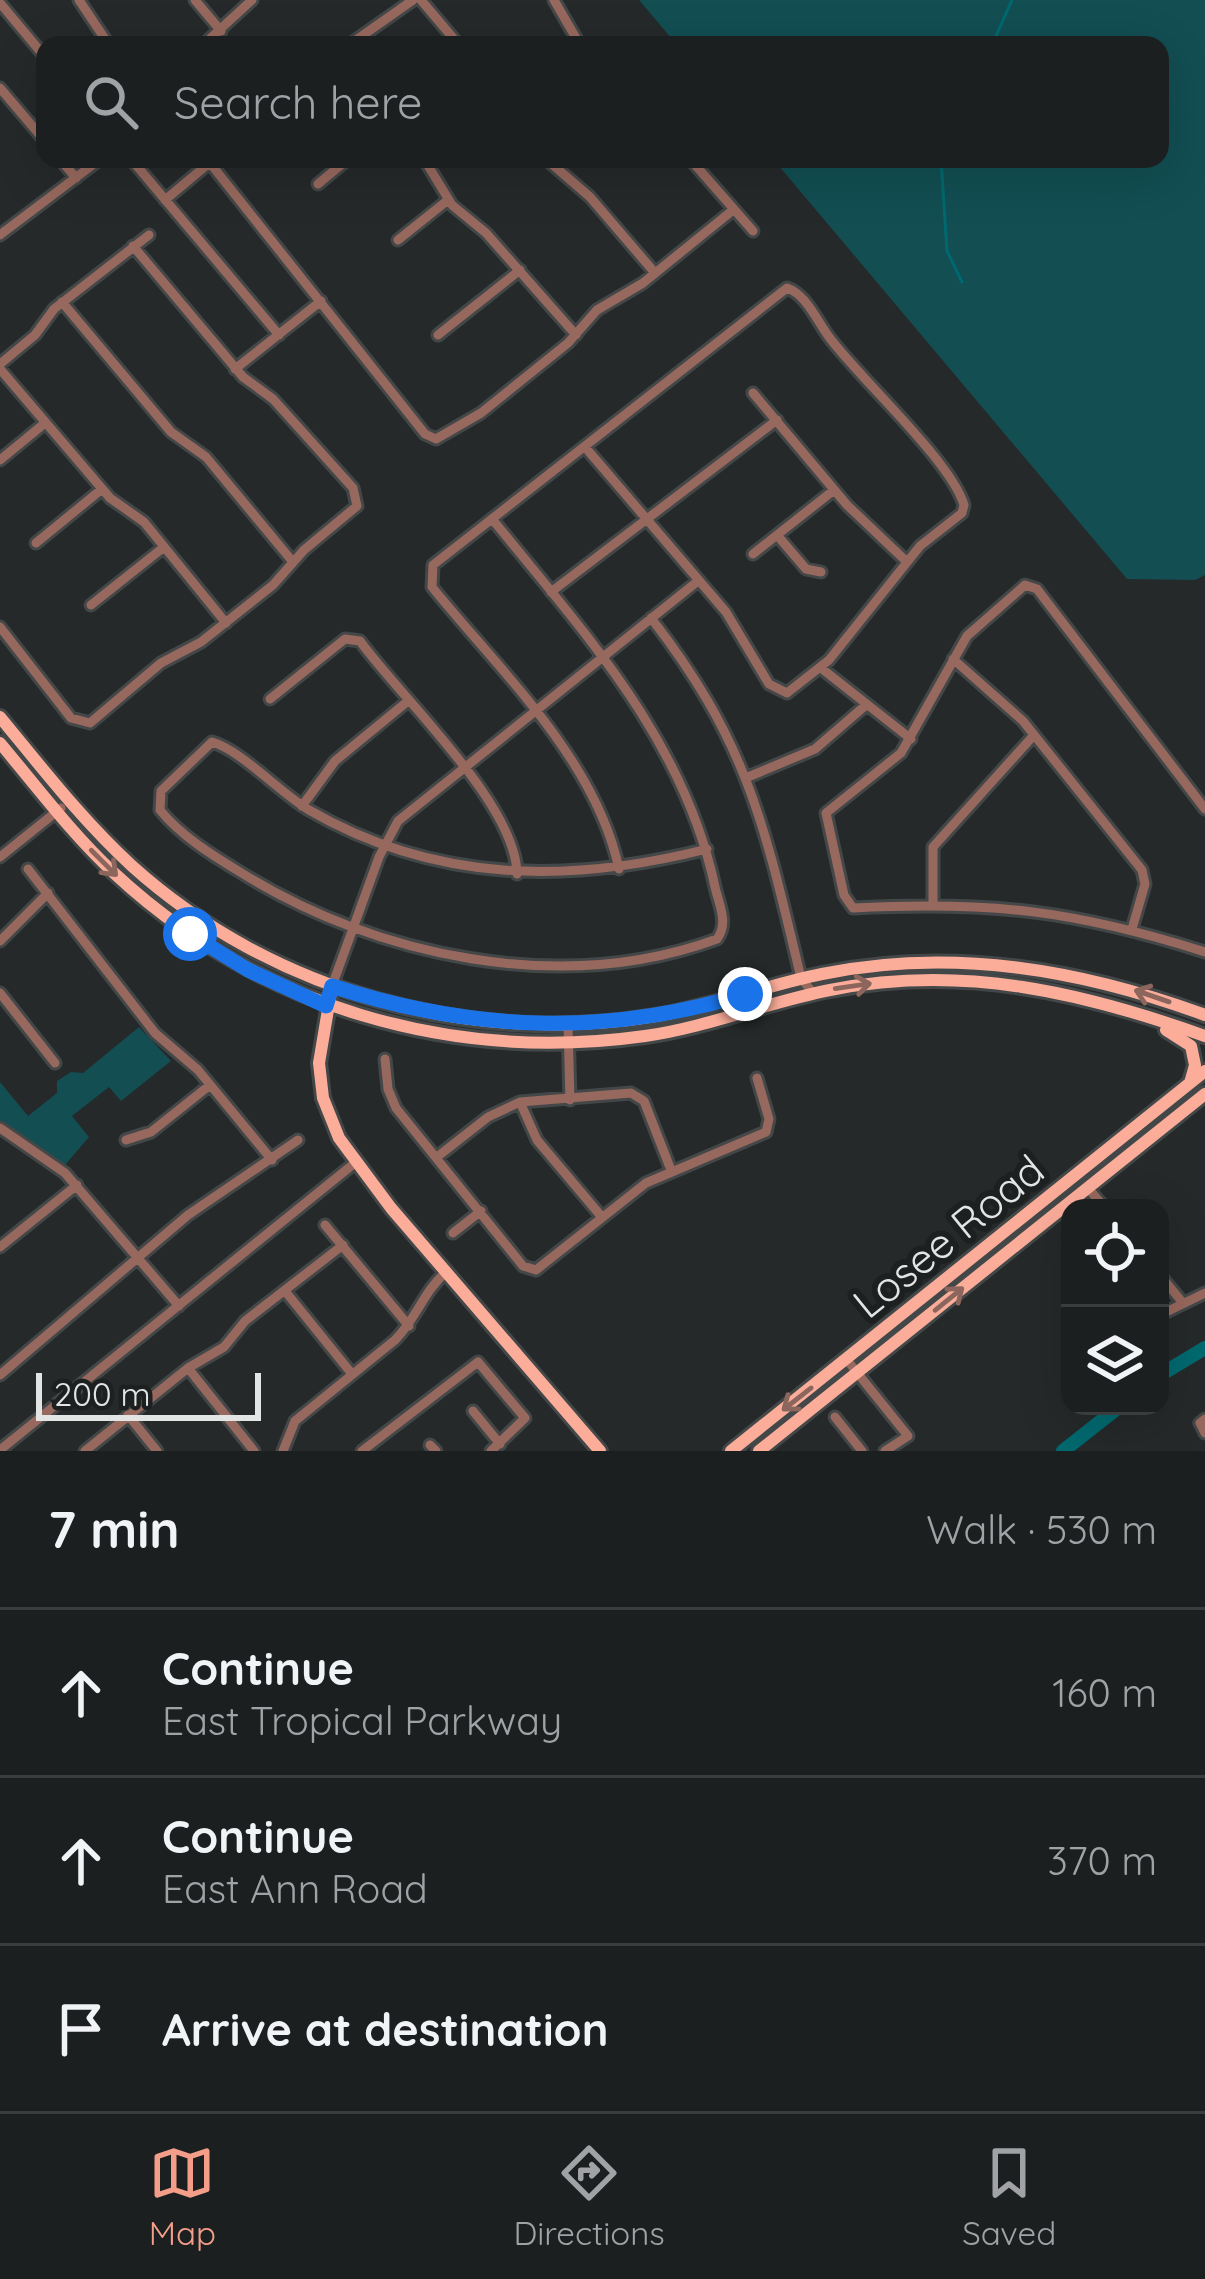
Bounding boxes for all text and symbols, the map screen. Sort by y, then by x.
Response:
search box [36,36,1169,168]
icon: search [78,69,144,135]
text: Search here [174,74,422,130]
one-way arrow [89,848,118,877]
route start [163,907,217,961]
route end [718,967,772,1021]
one-way arrow [832,974,871,997]
one-way arrow [1134,984,1172,1006]
street label: Losee Road [842,1143,1054,1329]
map controls [1061,1199,1169,1415]
button: locate [1061,1199,1169,1307]
one-way arrow [932,1287,964,1313]
button: layers [1061,1307,1169,1415]
scale bar [36,1367,261,1420]
text: 200 m [54,1373,151,1414]
one-way arrow [781,1385,813,1412]
text: 7 min [48,1497,180,1561]
text: Walk · 530 m [926,1505,1157,1554]
text: Continue [162,1640,354,1696]
icon: ahead [48,1660,114,1726]
text: 160 m [1052,1668,1157,1717]
text: East Tropical Parkway [162,1696,562,1745]
text: Continue [162,1808,354,1864]
icon: ahead [48,1828,114,1894]
text: 370 m [1047,1836,1157,1885]
text: East Ann Road [162,1864,428,1913]
icon: arrive [48,1996,114,2062]
text: Arrive at destination [162,2001,608,2057]
tab: Map [149,2140,216,2253]
tab: Directions [513,2140,665,2253]
tab: Saved [962,2140,1056,2253]

